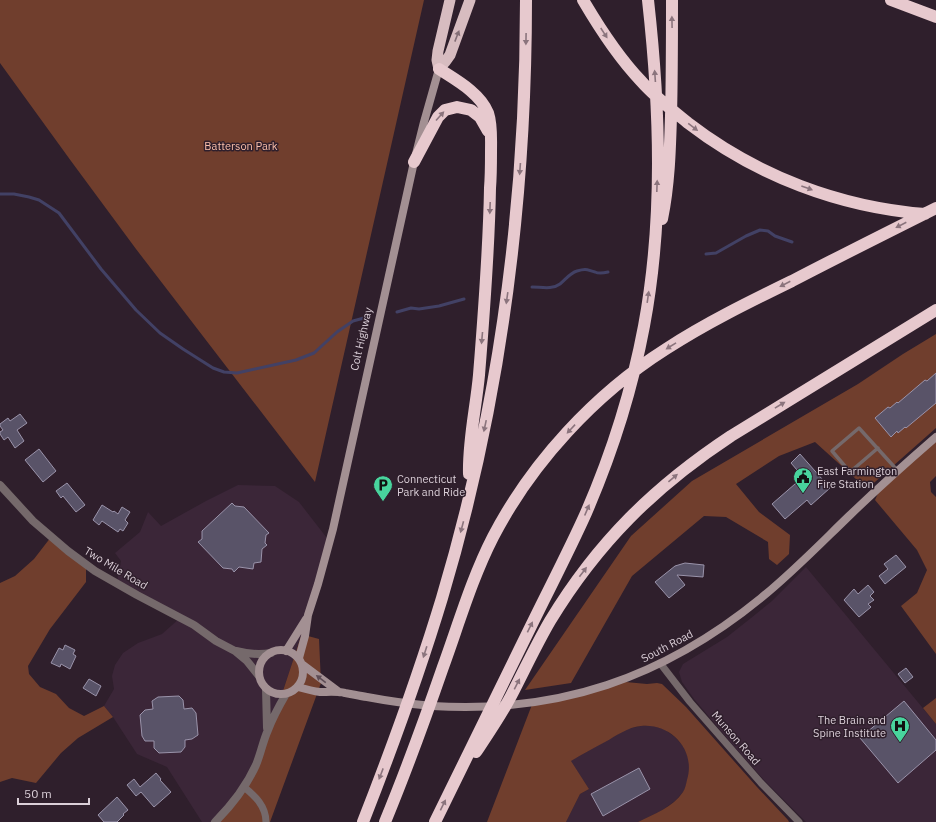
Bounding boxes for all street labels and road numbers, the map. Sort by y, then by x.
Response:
street label: Colt Highway [347,305,375,372]
street label: Two Mile Road [82,544,150,592]
street label: South Road [639,626,695,666]
street label: Munson Road [709,708,763,768]

